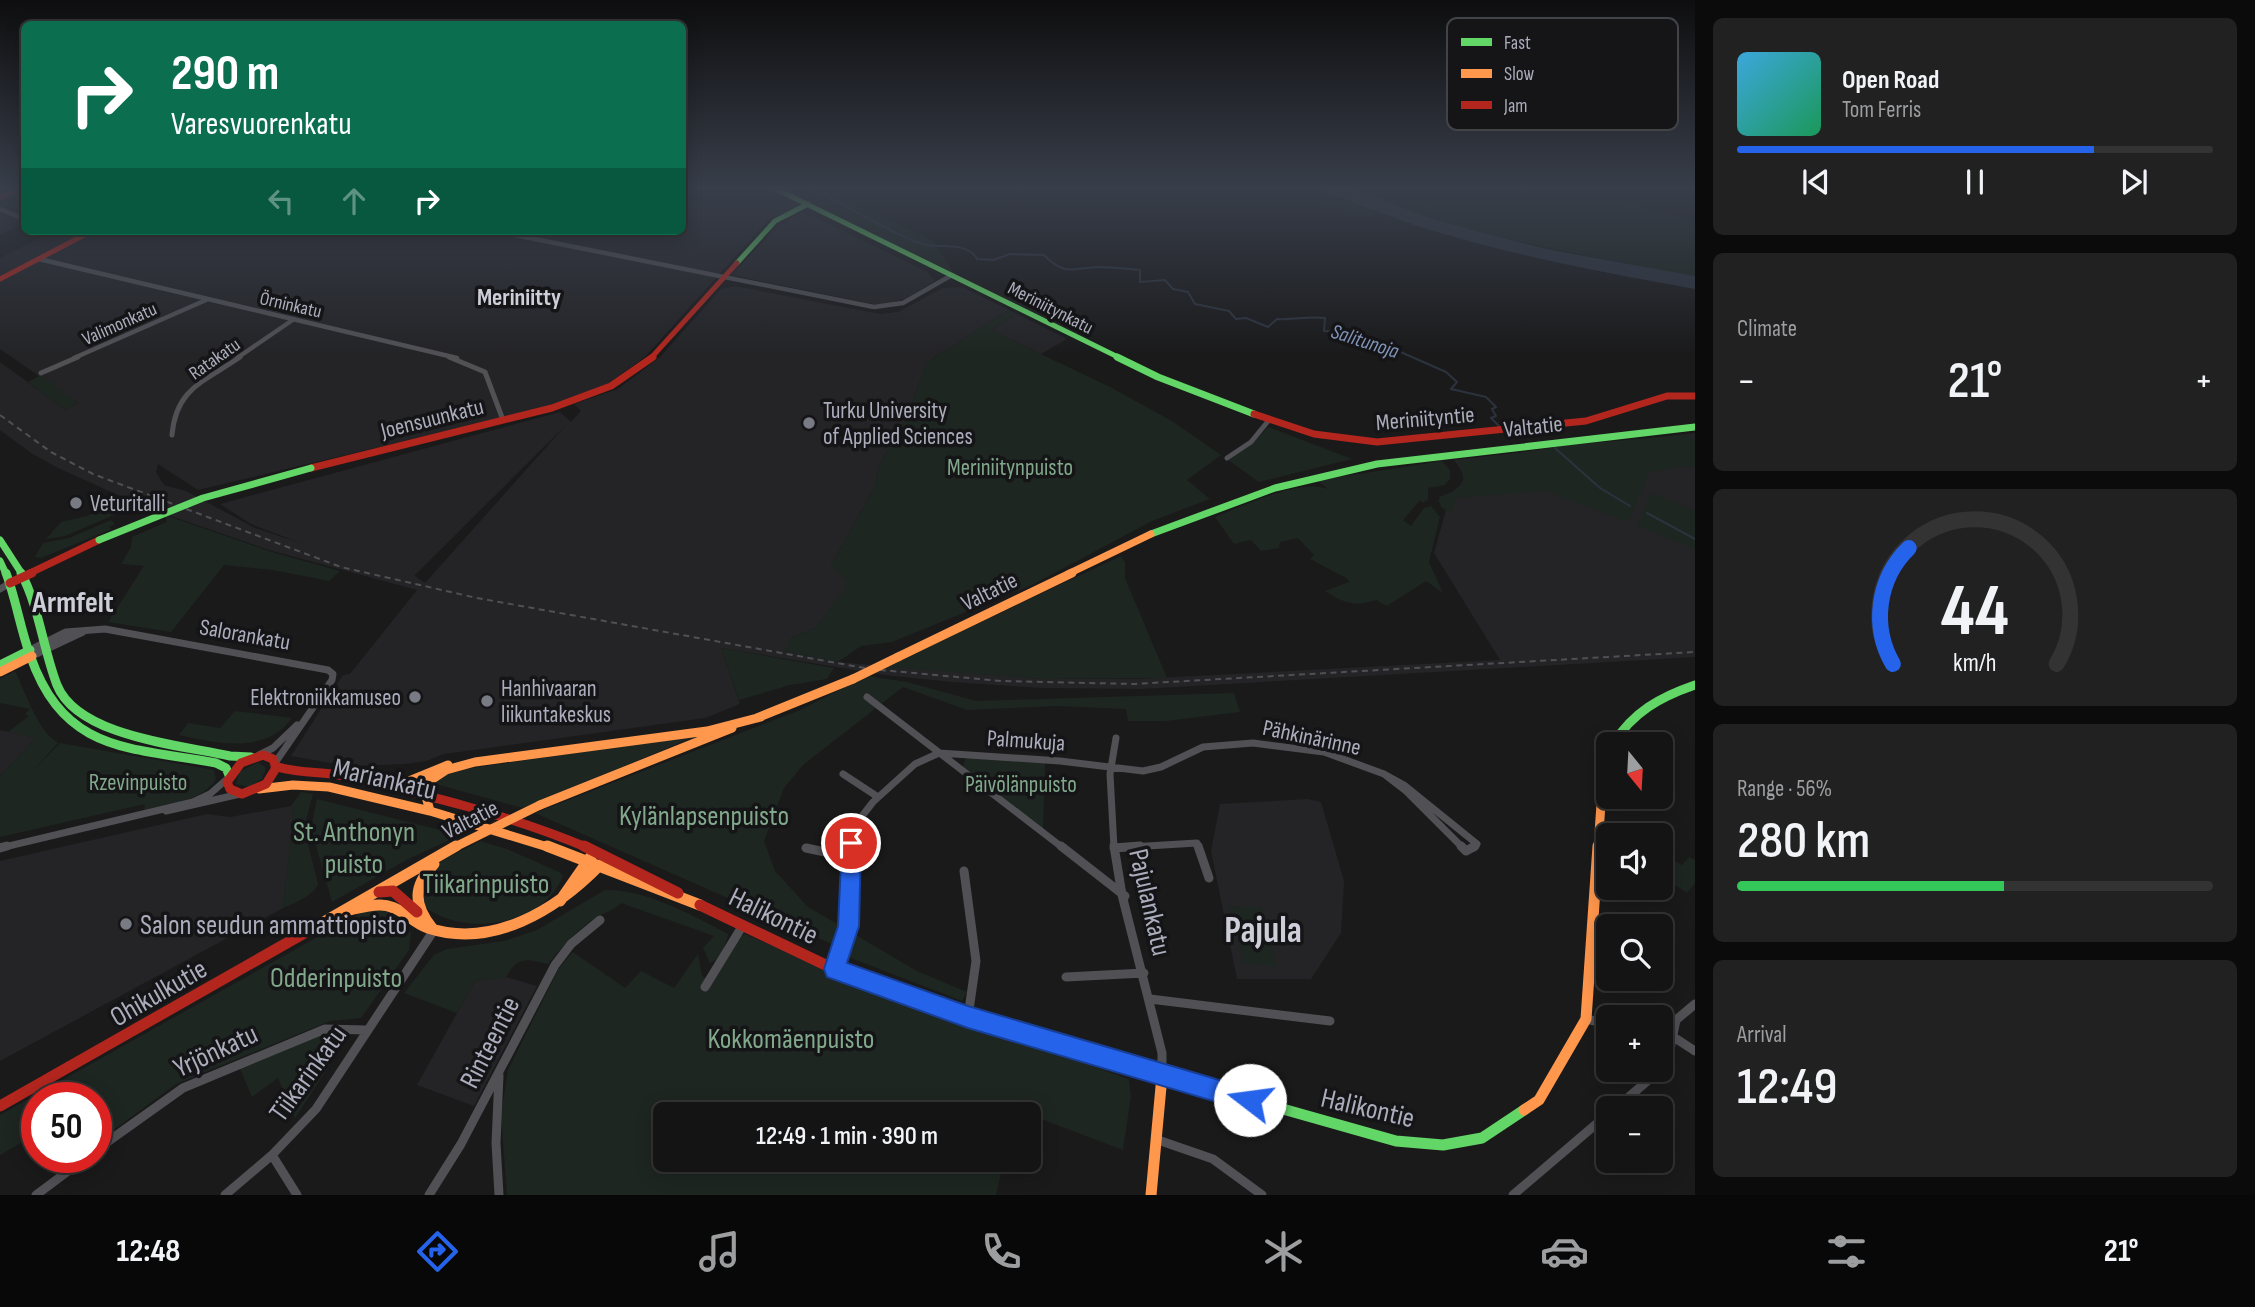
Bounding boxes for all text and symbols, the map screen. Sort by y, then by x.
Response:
legend [1447,18,1678,130]
text: Fast [1504,32,1531,55]
text: 290 m [171,45,279,104]
icon: right [56,49,147,140]
text: Slow [1504,63,1534,86]
text: Open Road [1842,65,1939,96]
text: Jam [1503,95,1527,118]
text: Tom Ferris [1842,96,1921,124]
text: Varesvuorenkatu [171,105,352,144]
icon: previous [1797,163,1835,201]
icon: pause [1956,163,1994,201]
icon: next [2115,163,2153,201]
icon: left [262,182,300,220]
icon: ahead [335,182,373,220]
icon: right [408,182,446,220]
street label: Meriniitynkatu [1004,277,1097,340]
district label: Meriniitty [477,283,561,312]
street label: Örninkatu [257,287,324,324]
street label: Valimonkatu [79,298,161,351]
text: Climate [1737,315,1797,343]
water label: Salitunoja [1328,319,1402,364]
street label: Ratakatu [185,333,245,385]
text: 21° [1948,350,2002,413]
text: − [1737,359,1756,404]
text: + [2194,359,2213,404]
street label: Joensuunkatu [377,393,487,445]
place label: Turku University of Applied Sciences [823,397,973,451]
street label: Meriniityntie [1375,401,1475,437]
street label: Valtatie [1502,410,1564,444]
marker: Turku University of Applied Sciences [801,415,817,431]
park label: Meriniitynpuisto [947,454,1073,482]
place label: Veturitalli [90,490,165,518]
marker: Veturitalli [68,495,84,511]
street label: Valtatie [957,566,1022,617]
text: 44 [1941,568,2009,656]
district label: Armfelt [31,585,114,621]
street label: Salorankatu [197,613,292,657]
text: km/h [1953,647,1997,678]
place label: Hanhivaaran liikuntakeskus [501,675,611,729]
place label: Elektroniikkamuseo [250,684,401,712]
marker: Elektroniikkamuseo [407,689,423,705]
marker: Hanhivaaran liikuntakeskus [479,693,495,709]
street label: Pähkinärinne [1260,714,1363,762]
street label: Palmukuja [986,724,1066,758]
north arrow [1596,732,1673,808]
map controls [1596,732,1673,1173]
street label: Mariankatu [330,752,440,807]
park label: Rzevinpuisto [89,769,187,797]
park label: Päivölänpuisto [965,771,1077,799]
text: Range · 56% [1737,775,1832,803]
street label: Valtatie [438,794,503,846]
park label: Kylänlapsenpuisto [619,800,789,833]
text: 280 km [1737,810,1870,873]
pin [821,813,881,873]
park label: St. Anthonyn puisto [293,816,415,881]
button: sound [1596,823,1673,900]
icon: arrive [832,824,870,862]
street label: Pajulankatu [1121,846,1178,959]
park label: Tiikarinpuisto [423,868,549,901]
street label: Halikontie [723,881,823,952]
place label: Salon seudun ammattiopisto [140,909,407,942]
district label: Pajula [1224,909,1302,953]
button: search [1596,914,1673,991]
marker: Salon seudun ammattiopisto [118,916,134,932]
street label: Ohikulkutie [105,953,213,1034]
park label: Odderinpuisto [270,962,402,995]
street label: Rinteentie [453,991,527,1094]
button: + [1596,1005,1673,1082]
street label: Yrjönkatu [168,1018,263,1085]
street label: Tiikarinkatu [262,1020,354,1128]
text: Arrival [1737,1021,1786,1049]
park label: Kokkomäenpuisto [708,1023,874,1056]
text: 12:49 [1737,1056,1837,1119]
position arrow [1213,1063,1287,1137]
speed limit sign: 50 [21,1082,112,1173]
street label: Halikontie [1318,1082,1418,1135]
button: − [1596,1096,1673,1173]
text: 12:49 · 1 min · 390 m [756,1121,938,1152]
icon: directions [413,1227,462,1276]
icon: music [695,1227,744,1276]
icon: phone [977,1227,1026,1276]
icon: climate [1259,1227,1308,1276]
icon: car [1540,1227,1589,1276]
icon: filters [1822,1227,1871,1276]
text: 12:48 [116,1232,180,1271]
text: 21° [2104,1232,2139,1271]

